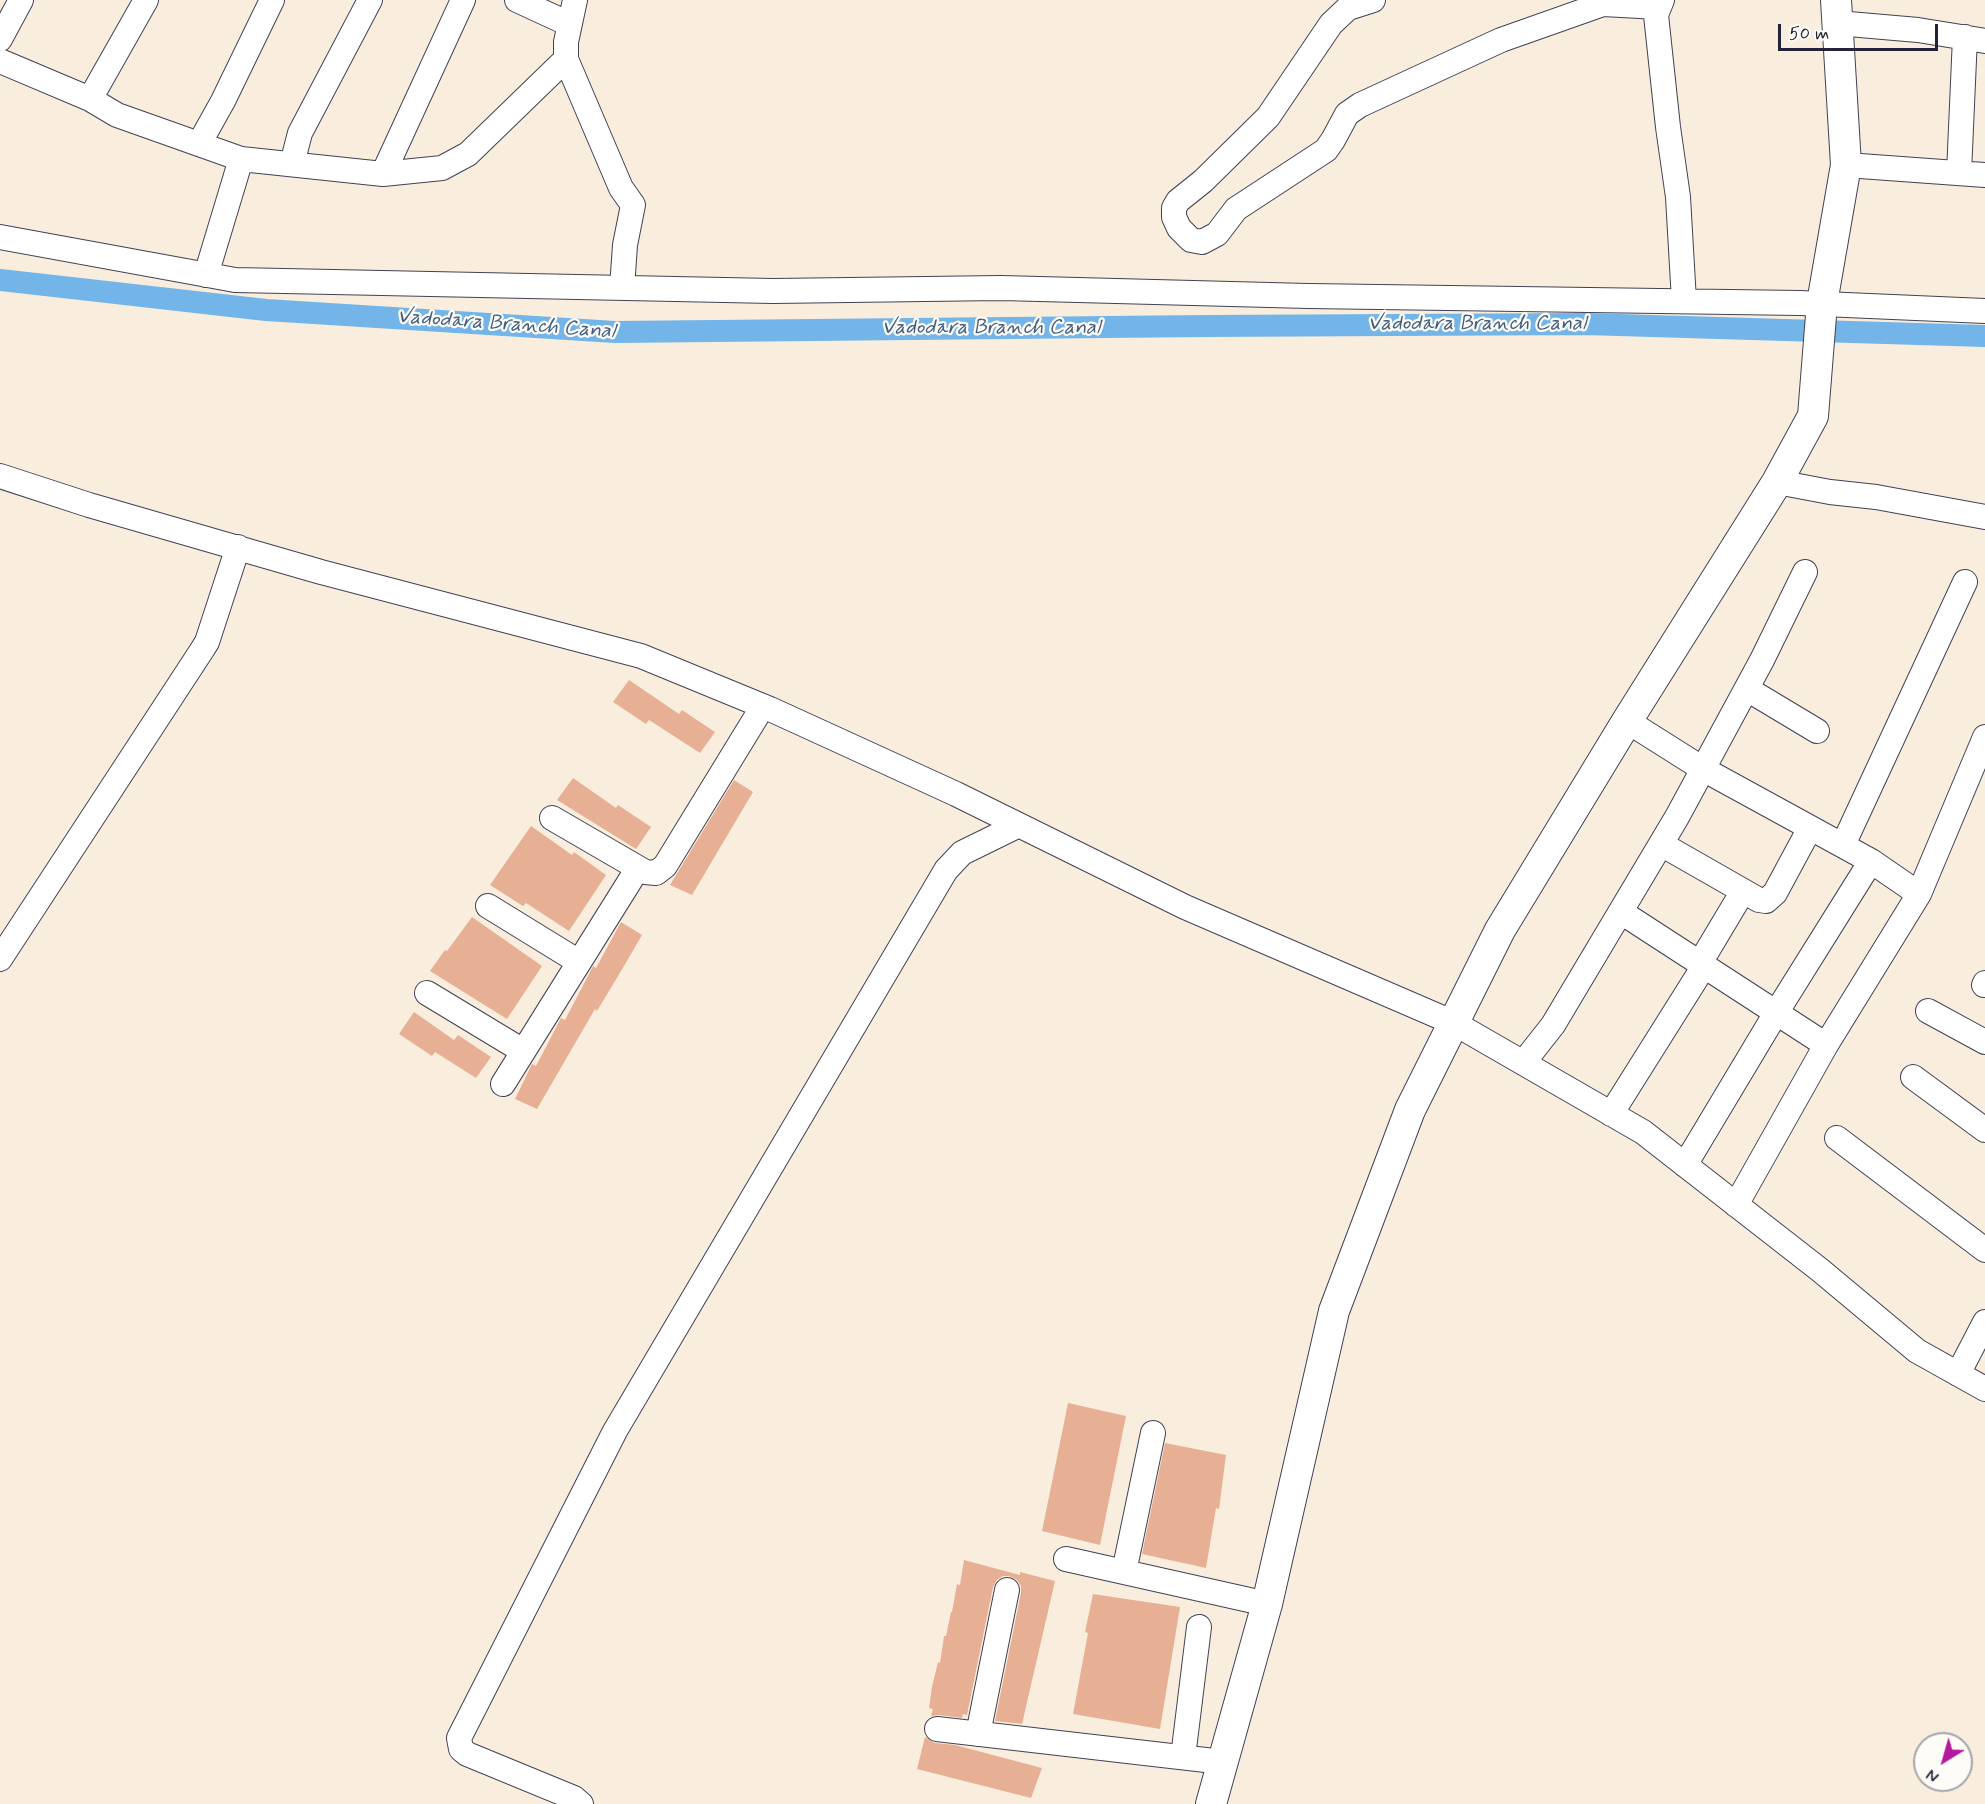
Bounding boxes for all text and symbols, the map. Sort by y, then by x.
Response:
scale bar [1781,12,1942,50]
text: 50 m [1789,22,1829,46]
water label: Vadodara Branch Canal [396,305,616,345]
water label: Vadodara Branch Canal [1368,312,1586,338]
water label: Vadodara Branch Canal [882,316,1100,342]
north arrow [1913,1732,1973,1792]
text: N [1922,1764,1944,1787]

